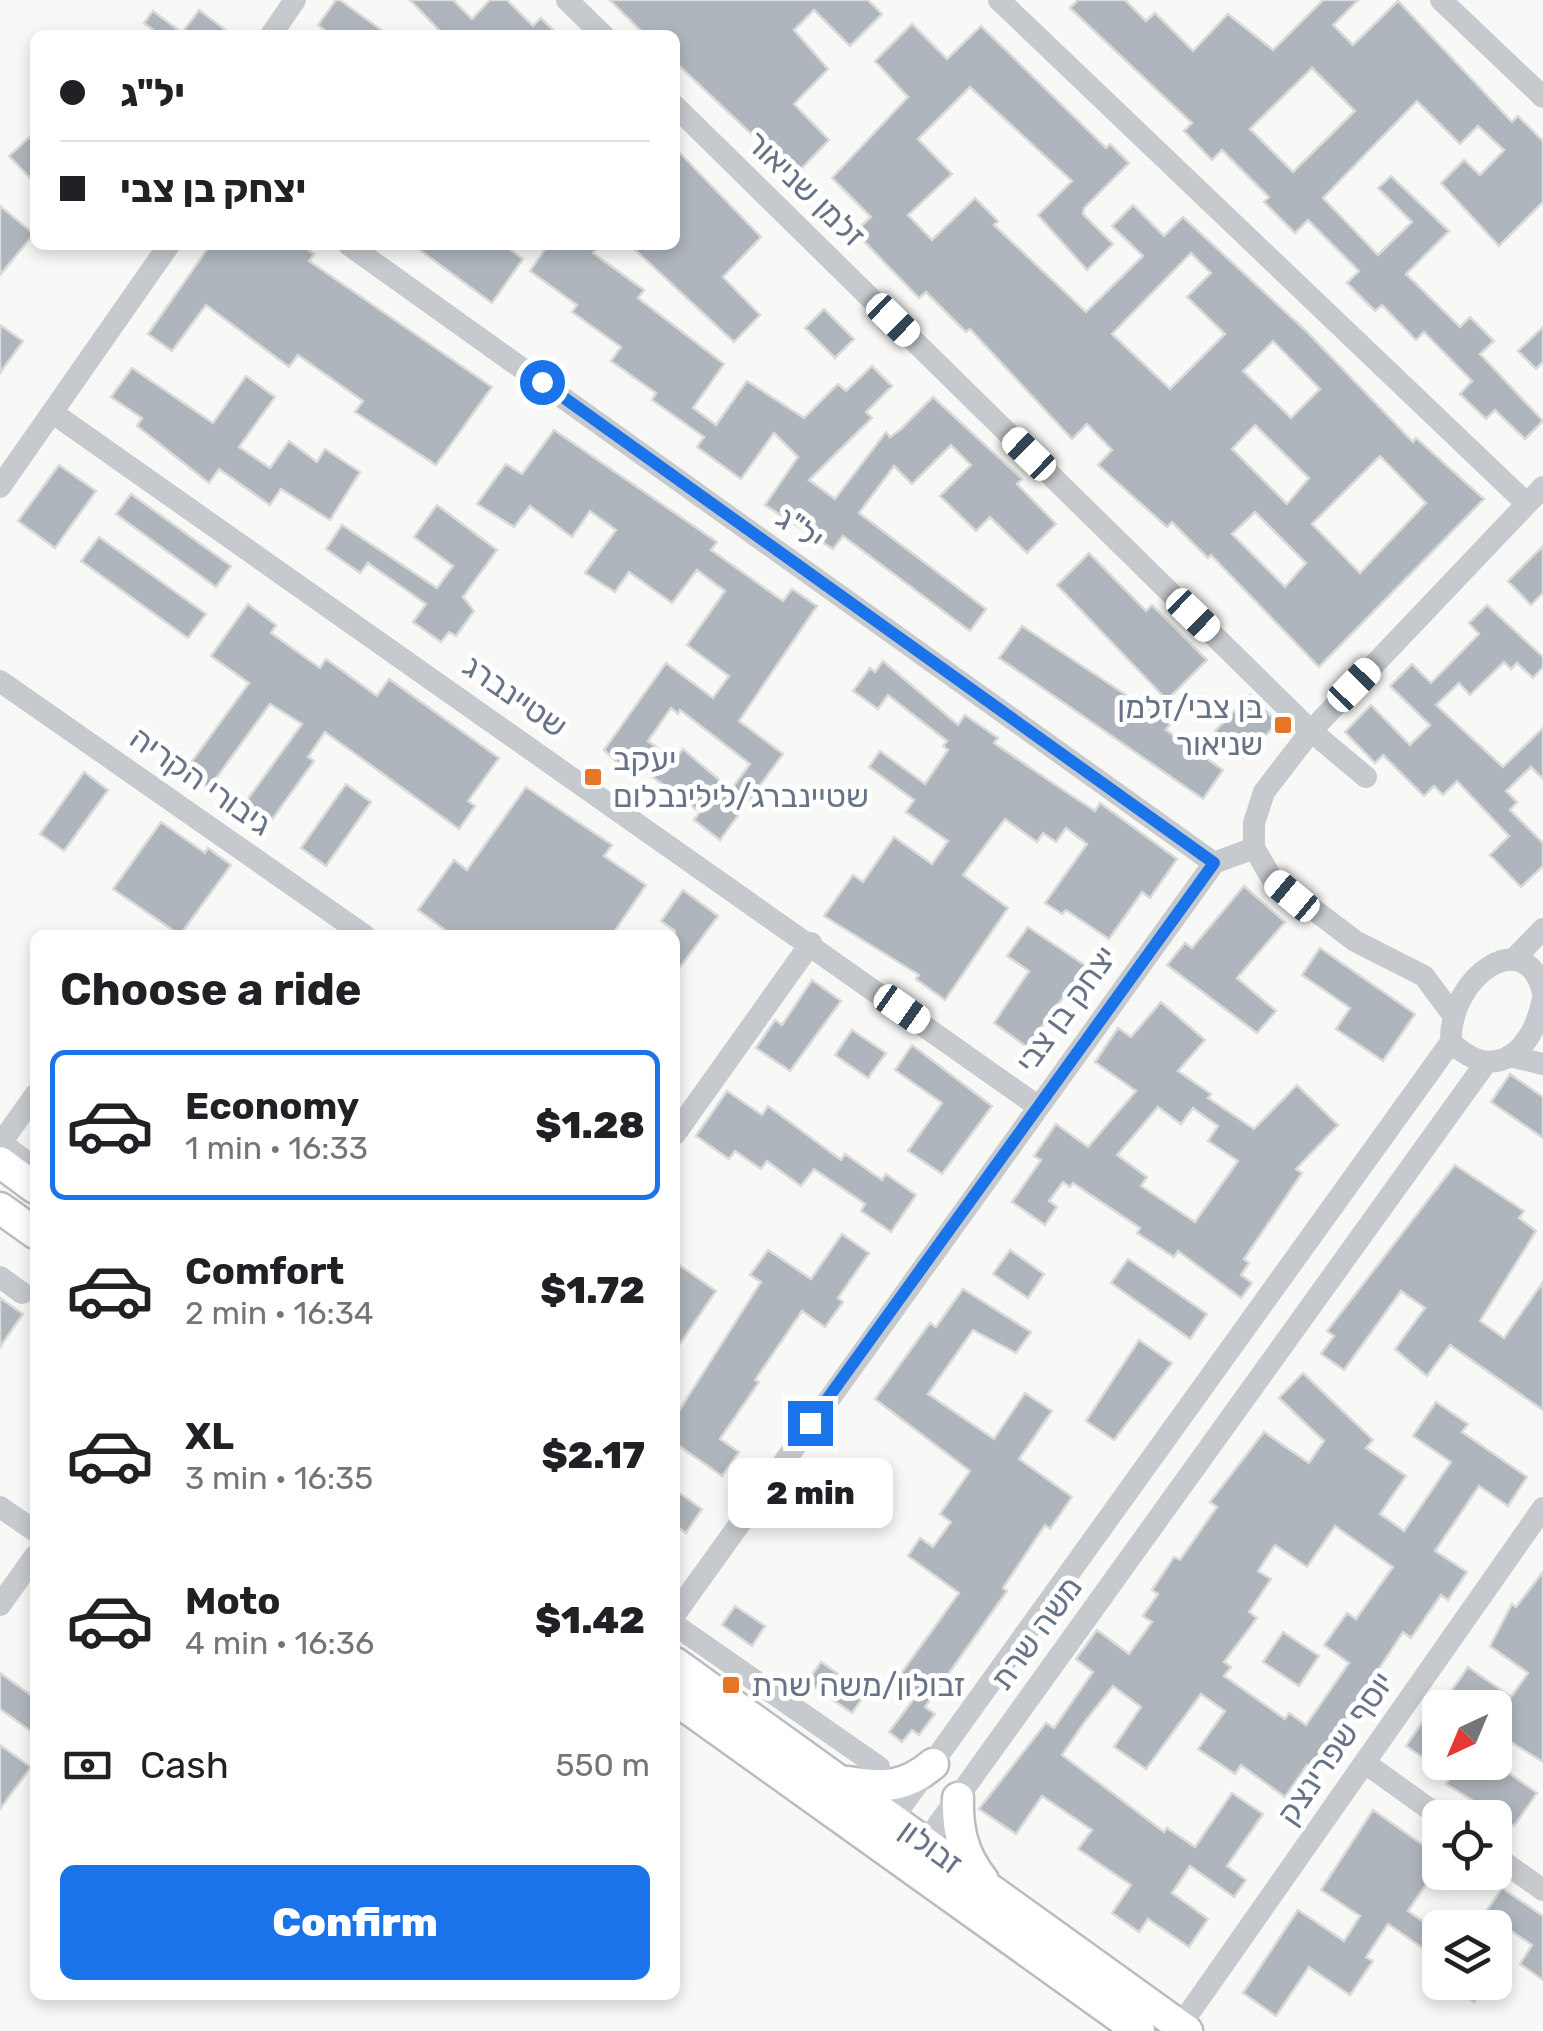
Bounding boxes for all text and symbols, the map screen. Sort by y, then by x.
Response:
text: יל"ג [120,70,185,116]
street label: זלמן שניאור [738,123,874,255]
text: יצחק בן צבי [120,166,306,212]
car [861,288,925,352]
route start [520,360,565,405]
car [997,422,1061,486]
street label: יל"ג [769,498,831,558]
car [1161,583,1225,647]
street label: שטיינברג [456,647,574,745]
car [1322,653,1386,717]
place label: בן צבי/זלמן שניאור [1117,688,1263,763]
marker: בן צבי/זלמן שניאור [1272,714,1294,736]
street label: גיבורי הקריה [123,718,279,844]
place label: יעקב שטיינברג/לילינבלום [613,740,869,815]
marker: יעקב שטיינברג/לילינבלום [582,766,604,788]
car [1259,865,1325,927]
street label: יצחק בן צבי [1007,938,1125,1080]
text: Choose a ride [60,963,362,1016]
car [869,980,935,1038]
icon: car [65,1080,155,1170]
text: Economy [185,1083,359,1129]
text: $1.28 [535,1102,645,1148]
text: 1 min · 16:33 [185,1129,368,1167]
icon: car [65,1245,155,1335]
text: Comfort [185,1248,344,1294]
text: $1.72 [540,1267,645,1313]
text: 2 min · 16:34 [185,1294,374,1332]
route end [788,1401,833,1446]
icon: car [65,1410,155,1500]
text: XL [185,1413,234,1459]
text: $2.17 [541,1432,645,1478]
callout: 2 min [728,1458,892,1528]
text: 3 min · 16:35 [185,1459,373,1497]
text: 2 min [766,1474,855,1512]
street label: משה שרת [982,1569,1090,1697]
icon: car [65,1575,155,1665]
text: Moto [185,1578,281,1624]
text: $1.42 [535,1597,645,1643]
text: 4 min · 16:36 [185,1624,374,1662]
street label: יוסף שפרינצק [1269,1664,1401,1832]
place label: זבולון/משה שרת [751,1666,966,1704]
marker: זבולון/משה שרת [720,1674,742,1696]
north arrow [1422,1690,1512,1780]
map controls [1422,1690,1512,2000]
icon: cash [60,1738,115,1793]
text: Cash [140,1742,229,1788]
text: 550 m [555,1746,650,1784]
button: locate [1422,1800,1512,1890]
street label: זבולון [892,1811,970,1883]
button: Confirm [60,1865,650,1980]
button: layers [1422,1910,1512,2000]

